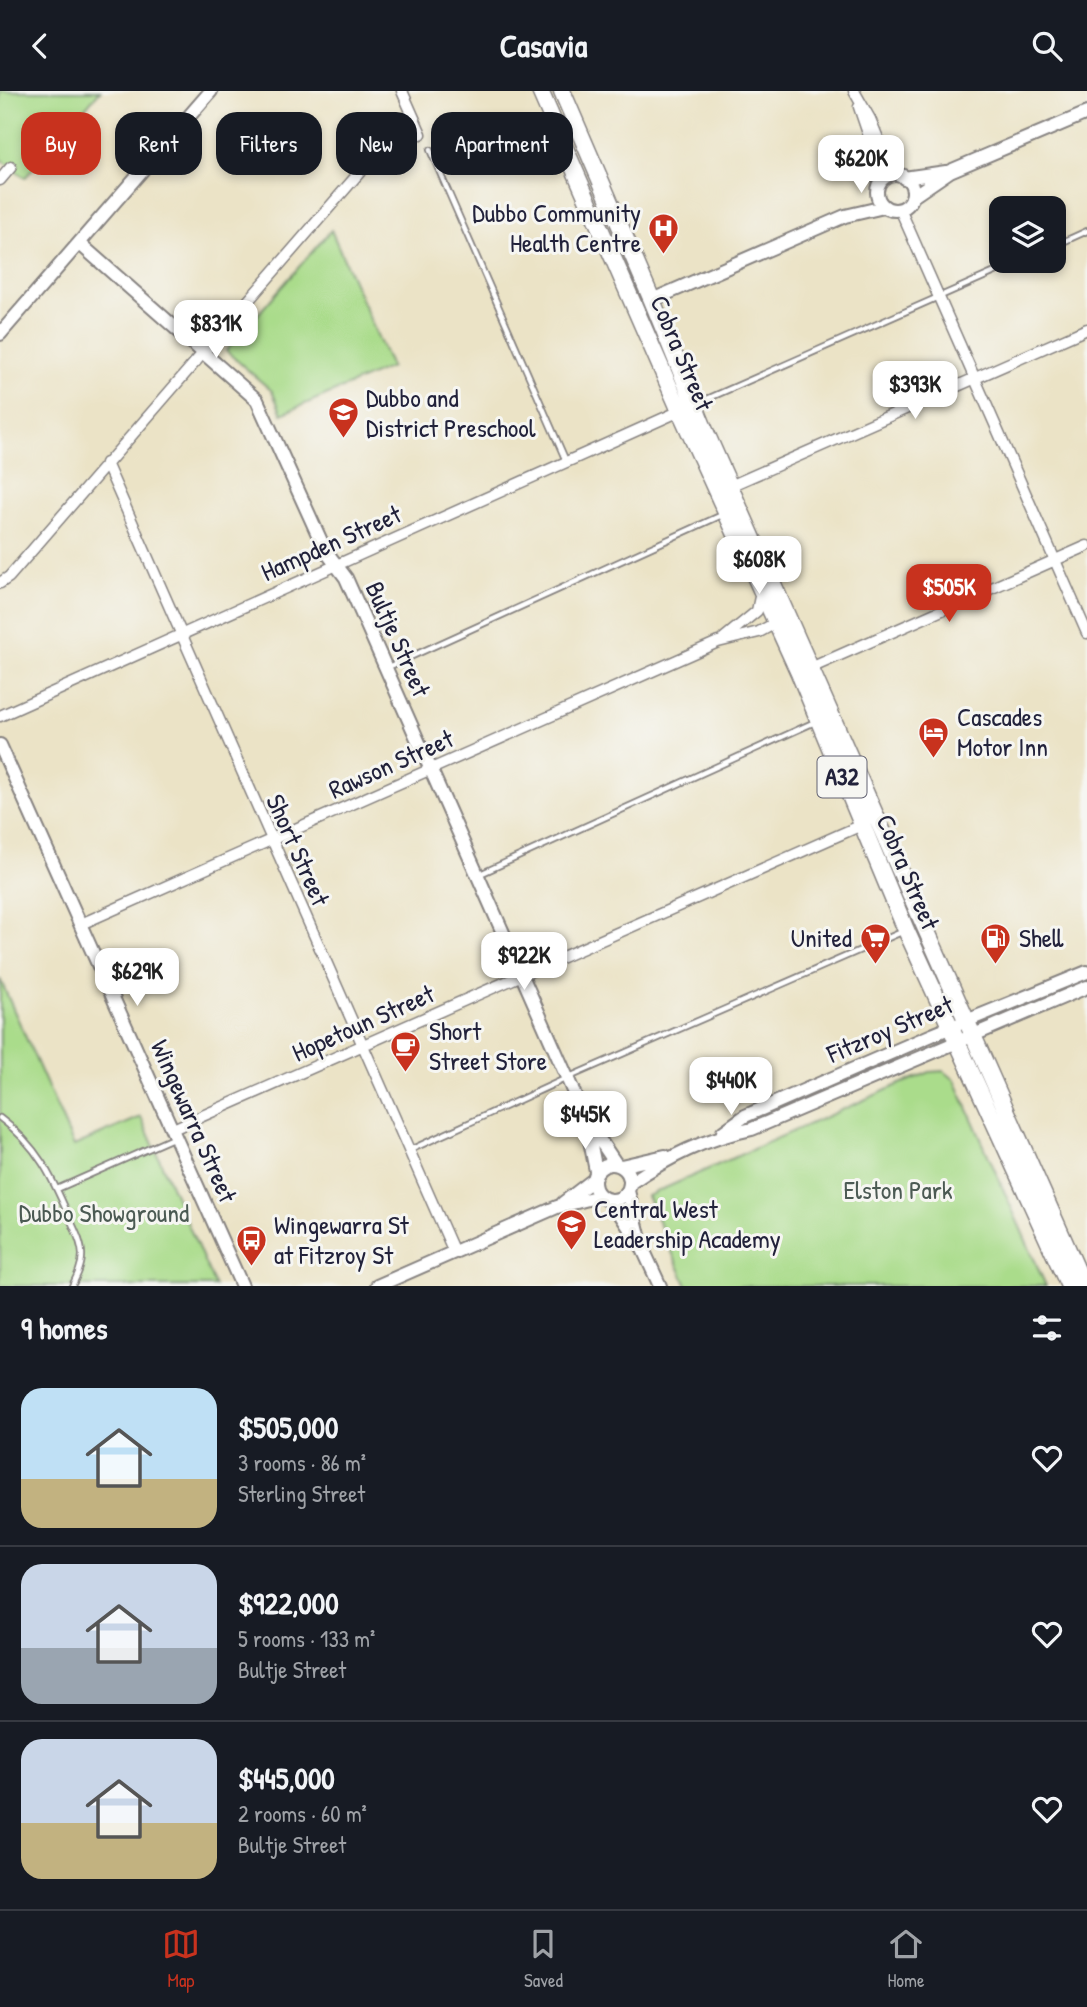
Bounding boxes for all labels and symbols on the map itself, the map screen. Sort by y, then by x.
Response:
pin: $620K [812,135,910,195]
place label: Dubbo Community Health Centre [472,195,641,260]
hospital icon: Dubbo Community Health Centre [647,211,681,255]
street label: Cobra Street [642,290,723,417]
pin: $831K [167,301,265,360]
pin: $393K [866,361,964,421]
place label: Dubbo and District Preschool [366,380,536,445]
school or university icon: Dubbo and District Preschool [326,396,360,440]
street label: Hampden Street [255,496,407,589]
pin: $608K [710,537,808,596]
pin: $505K [900,565,998,624]
street label: Bultje Street [358,576,440,703]
place label: Cascades Motor Inn [957,699,1048,764]
hotel icon: Cascades Motor Inn [917,715,951,759]
street label: Rawson Street [323,720,460,807]
road number: A32 [818,757,866,797]
street label: Short Street [258,788,339,912]
street label: Cobra Street [868,809,949,936]
place label: United [791,920,852,955]
place label: Shell [1019,920,1064,955]
supermarket icon: United [858,921,892,965]
fuel station icon: Shell [979,921,1013,965]
pin: $922K [475,933,573,992]
pin: $629K [88,949,186,1008]
street label: Hopetoun Street [286,975,440,1069]
street label: Fitzroy Street [821,986,959,1071]
place label: Short Street Store [429,1013,547,1078]
cafe icon: Short Street Store [389,1029,423,1073]
street label: Wingewarra Street [143,1034,246,1209]
pin: $440K [682,1058,780,1117]
pin: $445K [536,1091,634,1151]
park label: Elston Park [843,1172,953,1207]
place label: Central West Leadership Academy [594,1191,781,1256]
park label: Dubbo Showground [19,1195,189,1230]
place label: Wingewarra St at Fitzroy St [274,1207,410,1272]
school or university icon: Central West Leadership Academy [554,1207,588,1251]
bus stop icon: Wingewarra St at Fitzroy St [234,1223,268,1267]

